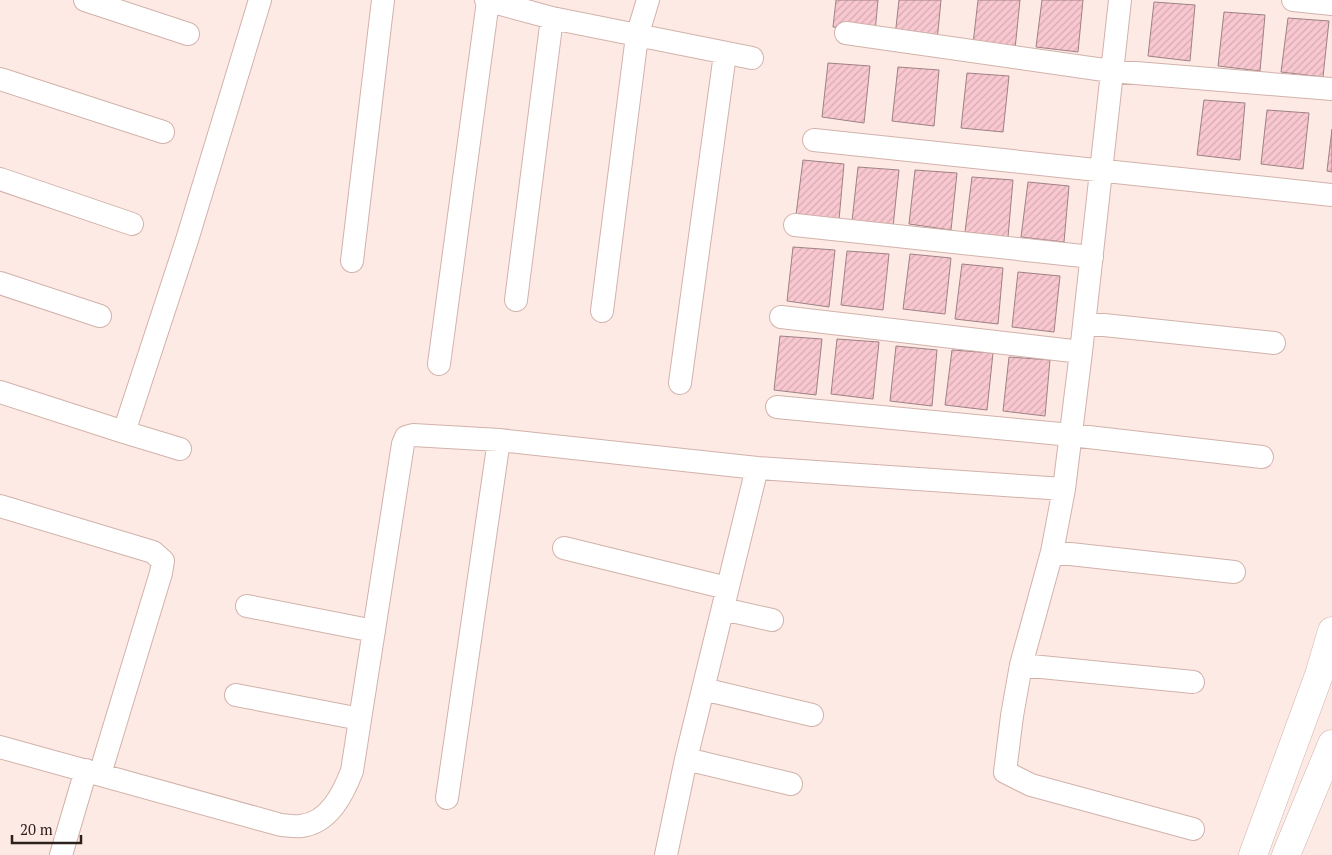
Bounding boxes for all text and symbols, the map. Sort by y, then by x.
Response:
scale bar [12,812,81,844]
text: 20 m [20,819,53,839]

